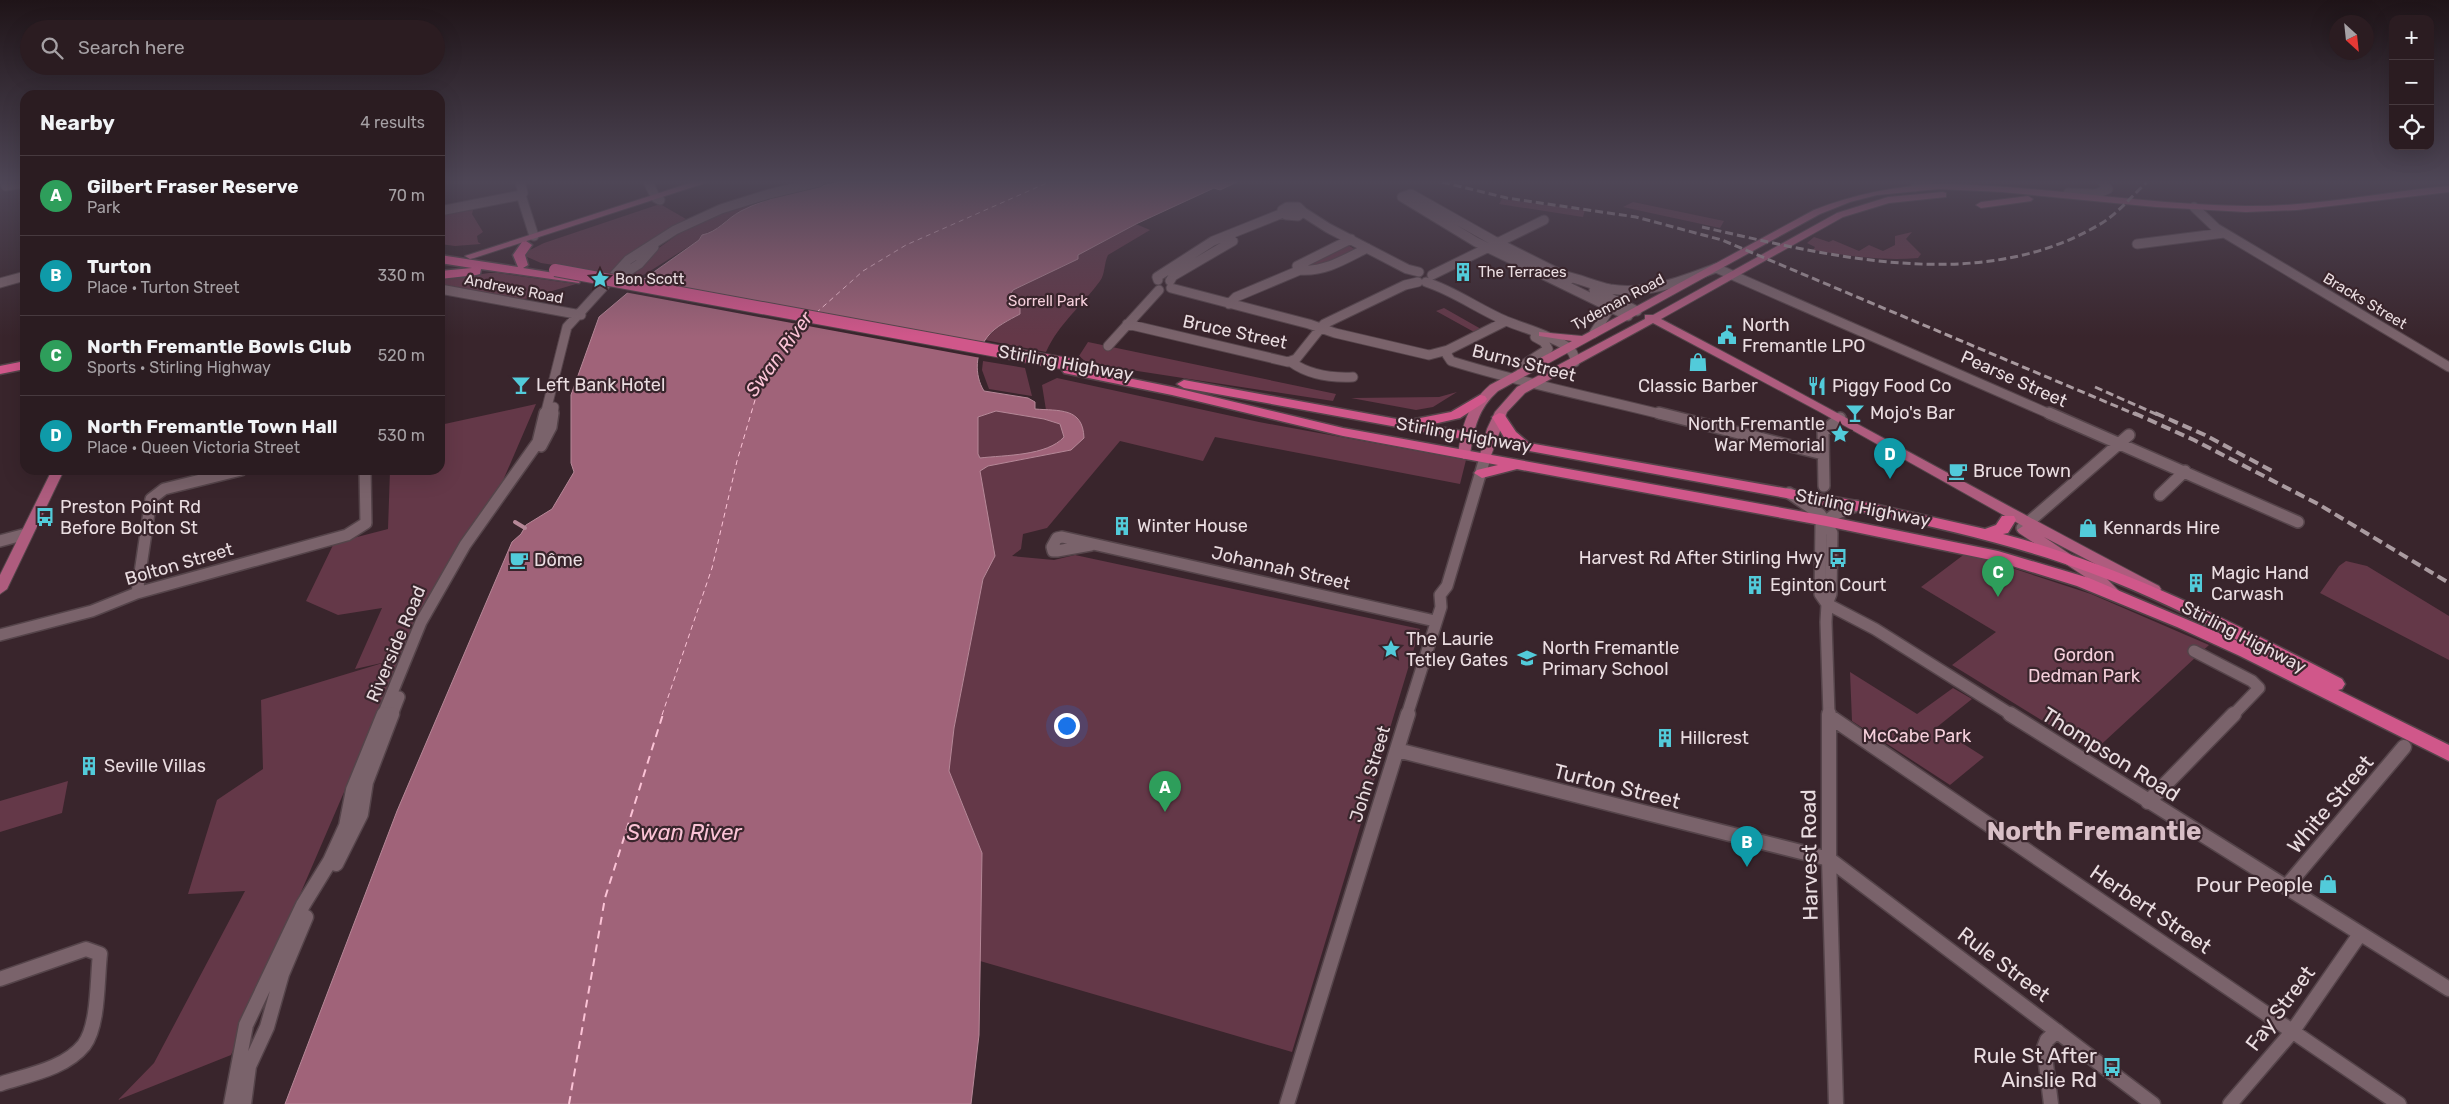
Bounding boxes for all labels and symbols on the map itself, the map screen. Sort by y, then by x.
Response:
north arrow [2329,15,2374,60]
building icon: The Terraces [1452,261,1474,283]
place label: The Terraces [1478,263,1567,281]
place icon: Bon Scott [589,268,611,290]
street label: Bracks Street [2320,269,2410,333]
place label: Bon Scott [615,270,684,288]
street label: Tydeman Road [1568,270,1668,334]
street label: Andrews Road [463,271,565,307]
park label: Sorrell Park [1008,292,1088,310]
water label: Swan River [740,306,818,401]
street label: Bruce Street [1181,310,1289,354]
place label: North Fremantle LPO [1742,314,1866,357]
public building icon: North Fremantle LPO [1716,324,1738,346]
street label: Burns Street [1470,339,1578,387]
street label: Stirling Highway [997,340,1135,386]
street label: Pearse Street [1957,346,2071,412]
shop icon: Classic Barber [1687,351,1709,373]
bar icon: Left Bank Hotel [510,374,532,396]
place label: Left Bank Hotel [536,374,665,396]
place label: Classic Barber [1638,375,1758,397]
restaurant icon: Piggy Food Co [1806,375,1828,397]
place label: Piggy Food Co [1832,375,1952,397]
bar icon: Mojo's Bar [1844,402,1866,424]
place label: Mojo's Bar [1870,402,1955,424]
street label: Stirling Highway [1395,412,1533,458]
place label: North Fremantle War Memorial [1688,413,1825,456]
place icon: North Fremantle War Memorial [1829,423,1851,445]
pin: D [1874,438,1906,479]
cafe icon: Bruce Town [1947,460,1969,482]
place label: Bruce Town [1973,460,2071,482]
street label: Stirling Highway [1794,484,1932,532]
place label: Preston Point Rd Before Bolton St [60,496,201,539]
bus stop icon: Preston Point Rd Before Bolton St [34,506,56,528]
building icon: Winter House [1111,515,1133,537]
place label: Winter House [1137,515,1248,537]
shop icon: Kennards Hire [2077,517,2099,539]
place label: Kennards Hire [2103,517,2220,539]
street label: Bolton Street [122,538,236,590]
street label: Johannah Street [1209,541,1353,595]
place label: Harvest Rd After Stirling Hwy [1579,547,1823,569]
bus stop icon: Harvest Rd After Stirling Hwy [1827,547,1849,569]
cafe icon: Dôme [508,549,530,571]
place label: Dôme [534,549,583,571]
pin: C [1982,556,2014,597]
place label: Magic Hand Carwash [2211,562,2309,605]
building icon: Magic Hand Carwash [2185,572,2207,594]
building icon: Eginton Court [1744,574,1766,596]
place label: Eginton Court [1770,574,1886,596]
street label: Riverside Road [362,583,430,705]
street label: Stirling Highway [2178,596,2310,678]
place label: The Laurie Tetley Gates [1406,628,1508,671]
place label: North Fremantle Primary School [1542,637,1679,680]
place icon: The Laurie Tetley Gates [1380,638,1402,660]
park label: Gordon Dedman Park [2028,644,2141,687]
school or university icon: North Fremantle Primary School [1516,647,1538,669]
street label: Thompson Road [2037,701,2185,807]
your location [1054,713,1080,739]
street label: John Street [1345,723,1395,825]
park label: McCabe Park [1863,725,1972,747]
building icon: Hillcrest [1654,727,1676,749]
place label: Hillcrest [1680,727,1749,749]
street label: White Street [2282,750,2378,858]
building icon: Seville Villas [78,755,100,777]
place label: Seville Villas [104,755,206,777]
street label: Turton Street [1551,758,1683,814]
pin: A [1149,771,1181,812]
street label: Harvest Road [1795,789,1823,921]
district label: North Fremantle [1987,816,2201,847]
water label: Swan River [626,819,743,846]
pin: B [1731,826,1763,867]
street label: Herbert Street [2086,859,2216,959]
place label: Pour People [2196,872,2313,897]
shop icon: Pour People [2317,873,2339,895]
street label: Rule Street [1953,921,2055,1007]
street label: Fay Street [2240,961,2320,1055]
place label: Rule St After Ainslie Rd [1973,1043,2097,1092]
bus stop icon: Rule St After Ainslie Rd [2101,1056,2123,1078]

